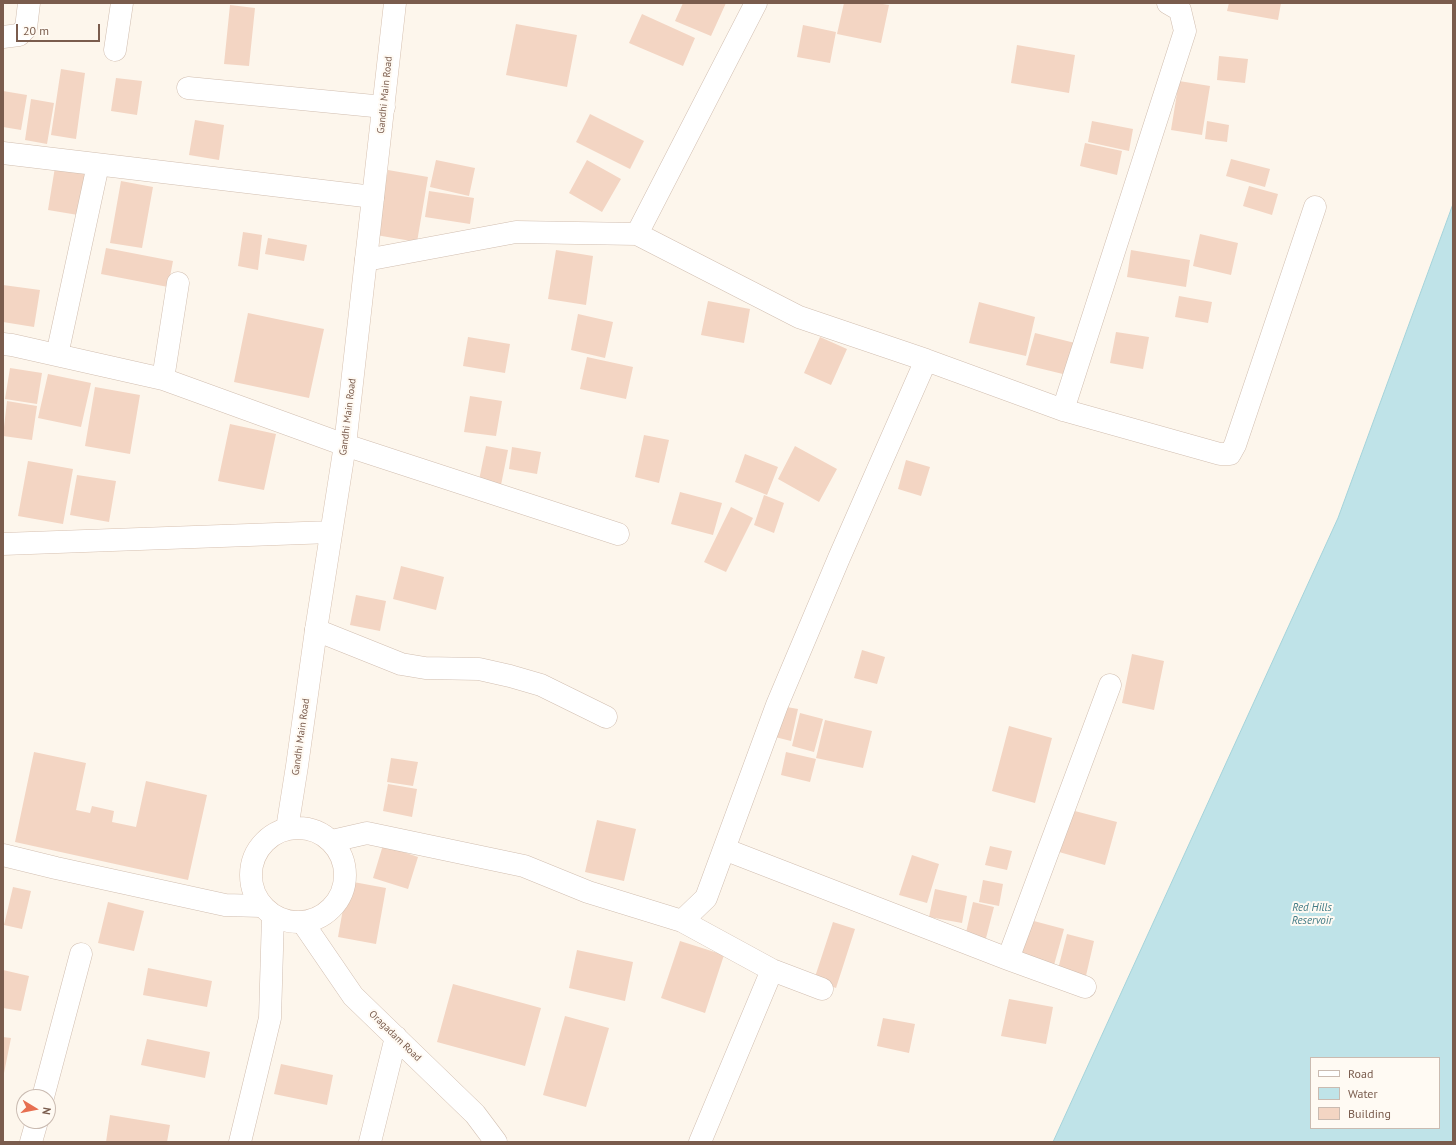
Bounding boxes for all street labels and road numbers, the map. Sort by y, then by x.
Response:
street label: Gandhi Main Road [375,56,395,134]
street label: Gandhi Main Road [337,378,359,456]
street label: Gandhi Main Road [290,698,312,776]
street label: Oragadam Road [366,1008,424,1064]

